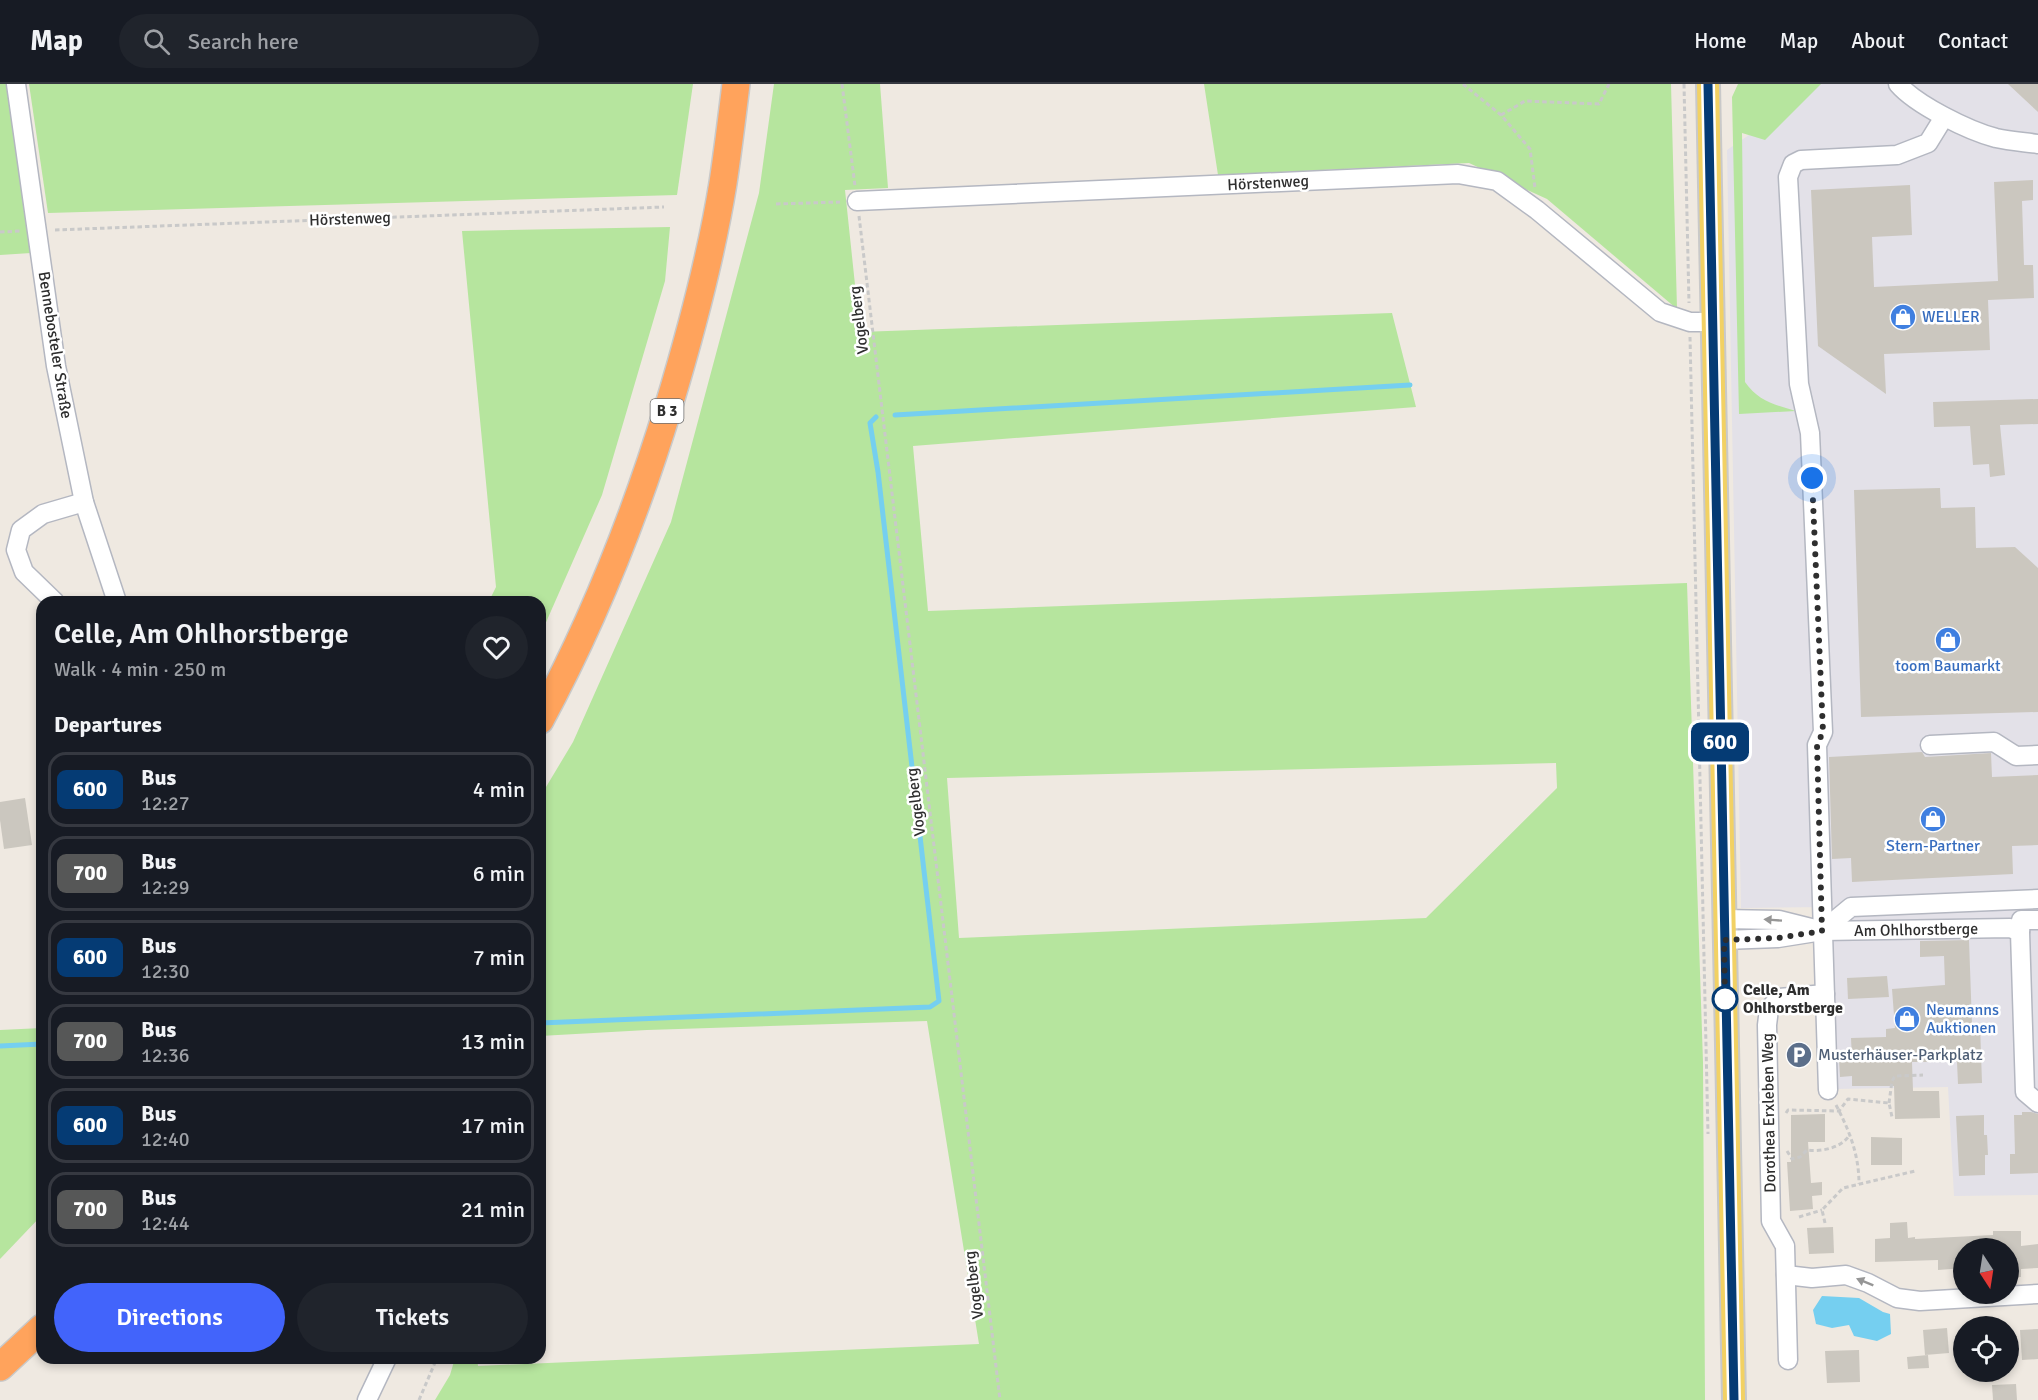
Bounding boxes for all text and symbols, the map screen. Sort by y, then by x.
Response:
search box [119,14,539,68]
text: Map [30,24,83,58]
icon: search [140,25,173,58]
text: Search here [188,28,299,55]
text: Home [1694,28,1747,54]
text: Map [1780,28,1818,54]
text: About [1851,28,1905,54]
text: Contact [1938,28,2008,54]
street label: Hörstenweg [1227,171,1309,195]
street label: Hörstenweg [309,208,391,230]
street label: Bennebosteler Straße [33,270,77,420]
street label: Vogelberg [845,285,873,355]
shop icon: WELLER [1888,302,1918,332]
place label: WELLER [1922,307,1980,327]
road number: B 3 [650,399,684,423]
your location [1797,463,1827,493]
button: heart [465,616,528,679]
text: Celle, Am Ohlhorstberge [54,617,349,651]
shop icon: toom Baumarkt [1933,625,1963,655]
place label: toom Baumarkt [1895,656,2001,676]
text: Walk · 4 min · 250 m [54,657,226,682]
text: Departures [54,711,162,738]
line badge: 600 [1686,722,1754,762]
text: 600 [1703,729,1737,755]
text: Bus [141,764,176,791]
street label: Vogelberg [902,767,930,837]
text: 600 [73,776,107,802]
text: 4 min [473,776,525,803]
text: 12:27 [141,791,190,816]
shop icon: Stern-Partner [1918,804,1948,834]
place label: Stern-Partner [1886,836,1980,856]
text: Bus [141,848,176,875]
text: 700 [73,860,107,886]
text: 6 min [473,860,525,887]
text: 12:29 [141,875,190,900]
one-way arrow [1764,915,1783,925]
street label: Am Ohlhorstberge [1854,919,1978,941]
text: Bus [141,932,176,959]
text: 600 [73,944,107,970]
text: 7 min [473,944,525,971]
text: 12:30 [141,959,190,984]
place label: Celle, Am Ohlhorstberge [1743,980,1843,1018]
marker: Celle, Am Ohlhorstberge [1712,986,1738,1012]
place label: Neumanns Auktionen [1926,1000,1999,1038]
shop icon: Neumanns Auktionen [1892,1004,1922,1034]
text: Bus [141,1016,176,1043]
text: 700 [73,1028,107,1054]
text: 13 min [461,1028,525,1055]
street label: Dorothea Erxleben Weg [1758,1033,1780,1193]
parking icon: Musterhäuser-Parkplatz [1784,1040,1814,1070]
text: 12:36 [141,1043,190,1068]
place label: Musterhäuser-Parkplatz [1818,1045,1983,1065]
text: Bus [141,1100,176,1127]
text: 600 [73,1112,107,1138]
text: 17 min [461,1112,525,1139]
text: 12:40 [141,1127,190,1152]
text: Bus [141,1184,176,1211]
text: 700 [73,1196,107,1222]
text: 21 min [461,1196,525,1223]
text: 12:44 [141,1211,190,1236]
north arrow [1953,1238,2019,1304]
map controls [1953,1238,2019,1382]
street label: Vogelberg [960,1250,988,1320]
one-way arrow [1856,1277,1874,1286]
button: Directions [54,1283,285,1352]
button: Tickets [297,1283,528,1352]
button: locate [1953,1316,2019,1382]

